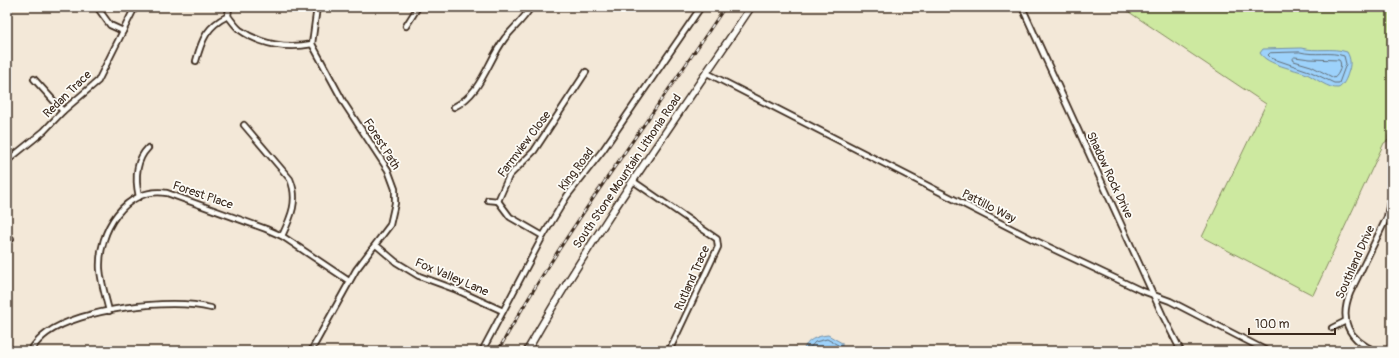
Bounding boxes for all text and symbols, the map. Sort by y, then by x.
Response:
street label: Redan Trace [40,68,95,121]
street label: South Stone Mountain Lithonia Road [570,91,685,251]
street label: Farmview Close [495,108,554,180]
street label: Forest Path [360,116,403,173]
street label: Shadow Rock Drive [1083,130,1136,221]
street label: King Road [556,145,597,194]
street label: Forest Place [171,178,235,213]
street label: Pattillo Way [959,186,1018,226]
street label: Southland Drive [1333,223,1378,301]
street label: Rutland Trace [671,243,713,313]
street label: Fox Valley Lane [413,255,491,300]
scale bar [1249,310,1335,336]
text: 100 m [1255,317,1290,332]

